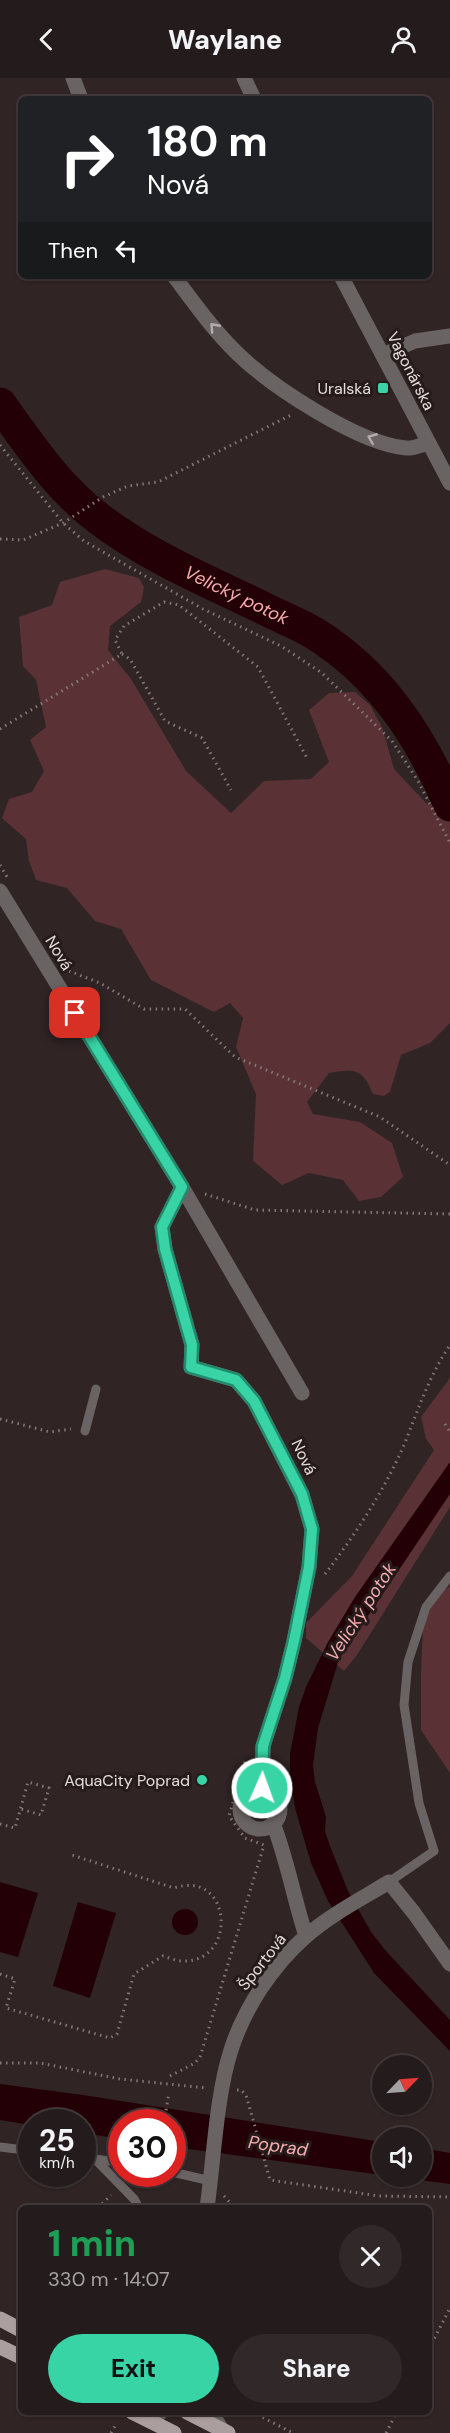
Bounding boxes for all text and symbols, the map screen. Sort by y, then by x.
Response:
text: Waylane [168,22,282,57]
icon: back [30,23,63,56]
icon: person [387,23,420,56]
text: 180 m [147,114,268,169]
icon: right [48,120,126,198]
text: Nová [147,167,209,202]
icon: left [110,234,143,267]
text: Then [48,236,98,265]
one-way arrow [210,323,221,334]
street label: Vagonárska [382,328,440,414]
place label: Uralská [318,378,371,399]
marker: Uralská [376,381,390,395]
one-way arrow [368,433,379,445]
water label: Velický potok [180,560,293,631]
street label: Nová [40,932,78,974]
pin [49,987,100,1038]
icon: arrive [58,996,91,1029]
street label: Nová [286,1436,322,1478]
water label: Velický potok [320,1558,402,1666]
position arrow [230,1756,294,1820]
place label: AquaCity Poprad [64,1770,190,1791]
marker: AquaCity Poprad [195,1773,209,1787]
street label: Športová [233,1929,291,1995]
north arrow [372,2055,432,2115]
map controls [372,2055,432,2187]
speed limit sign: 30 [108,2109,186,2187]
text: 25 [39,2121,75,2160]
button: sound [372,2127,432,2187]
water label: Poprad [247,2130,310,2162]
text: km/h [39,2153,75,2173]
text: 1 min [48,2220,136,2267]
button: close [339,2225,402,2288]
text: 330 m · 14:07 [48,2266,170,2292]
button: Exit [48,2334,219,2403]
button: Share [231,2334,402,2403]

